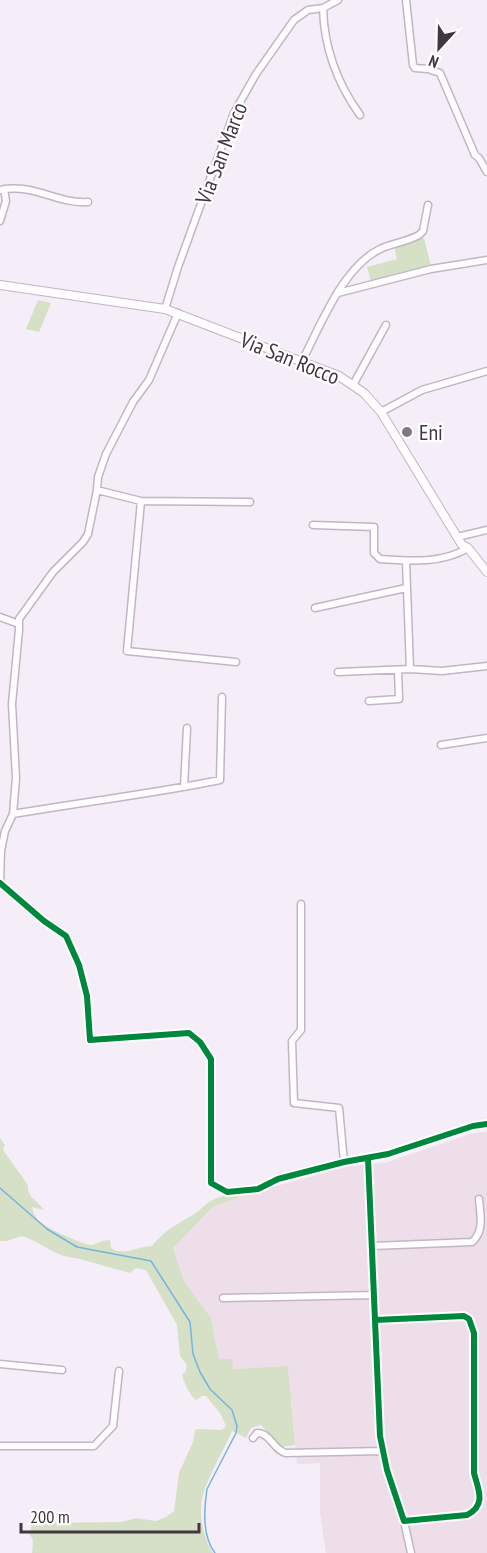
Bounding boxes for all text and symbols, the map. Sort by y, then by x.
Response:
north arrow [409,18,469,78]
text: N [426,51,441,73]
street label: Via San Marco [188,98,253,209]
street label: Via San Rocco [235,325,344,391]
place label: Eni [419,418,443,446]
marker: Eni [400,425,414,439]
scale bar [21,1496,200,1534]
text: 200 m [30,1505,70,1528]

